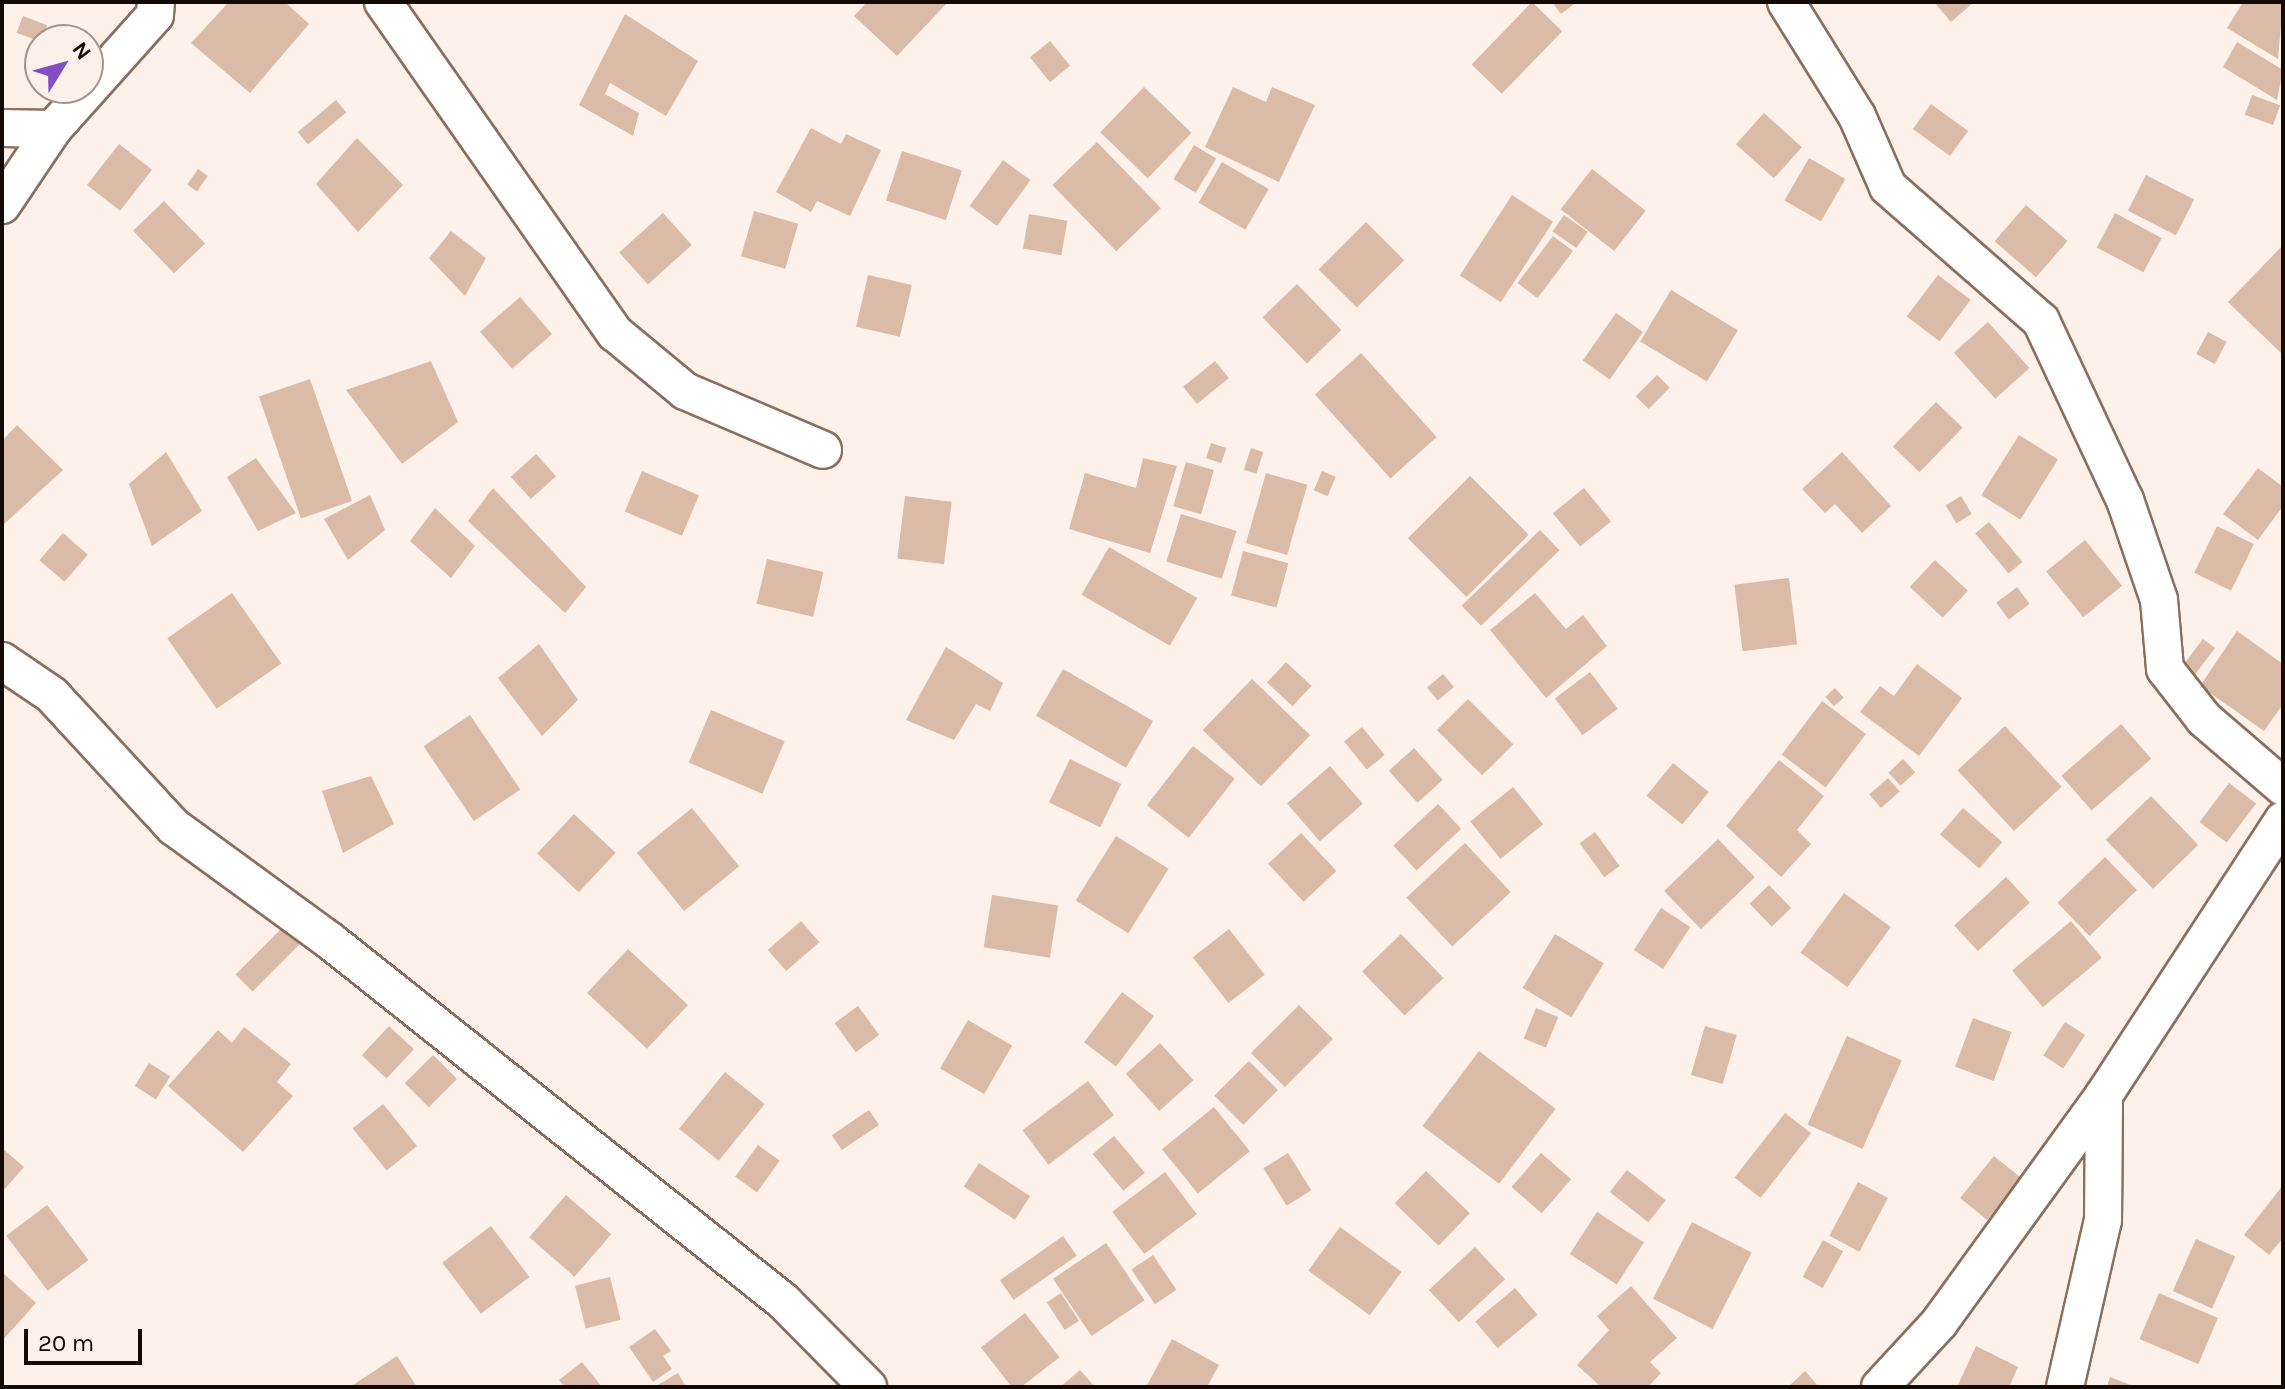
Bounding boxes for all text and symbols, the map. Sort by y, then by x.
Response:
north arrow [24,24,104,104]
text: N [66,37,97,65]
scale bar [28,1313,146,1363]
text: 20 m [38,1329,94,1357]

